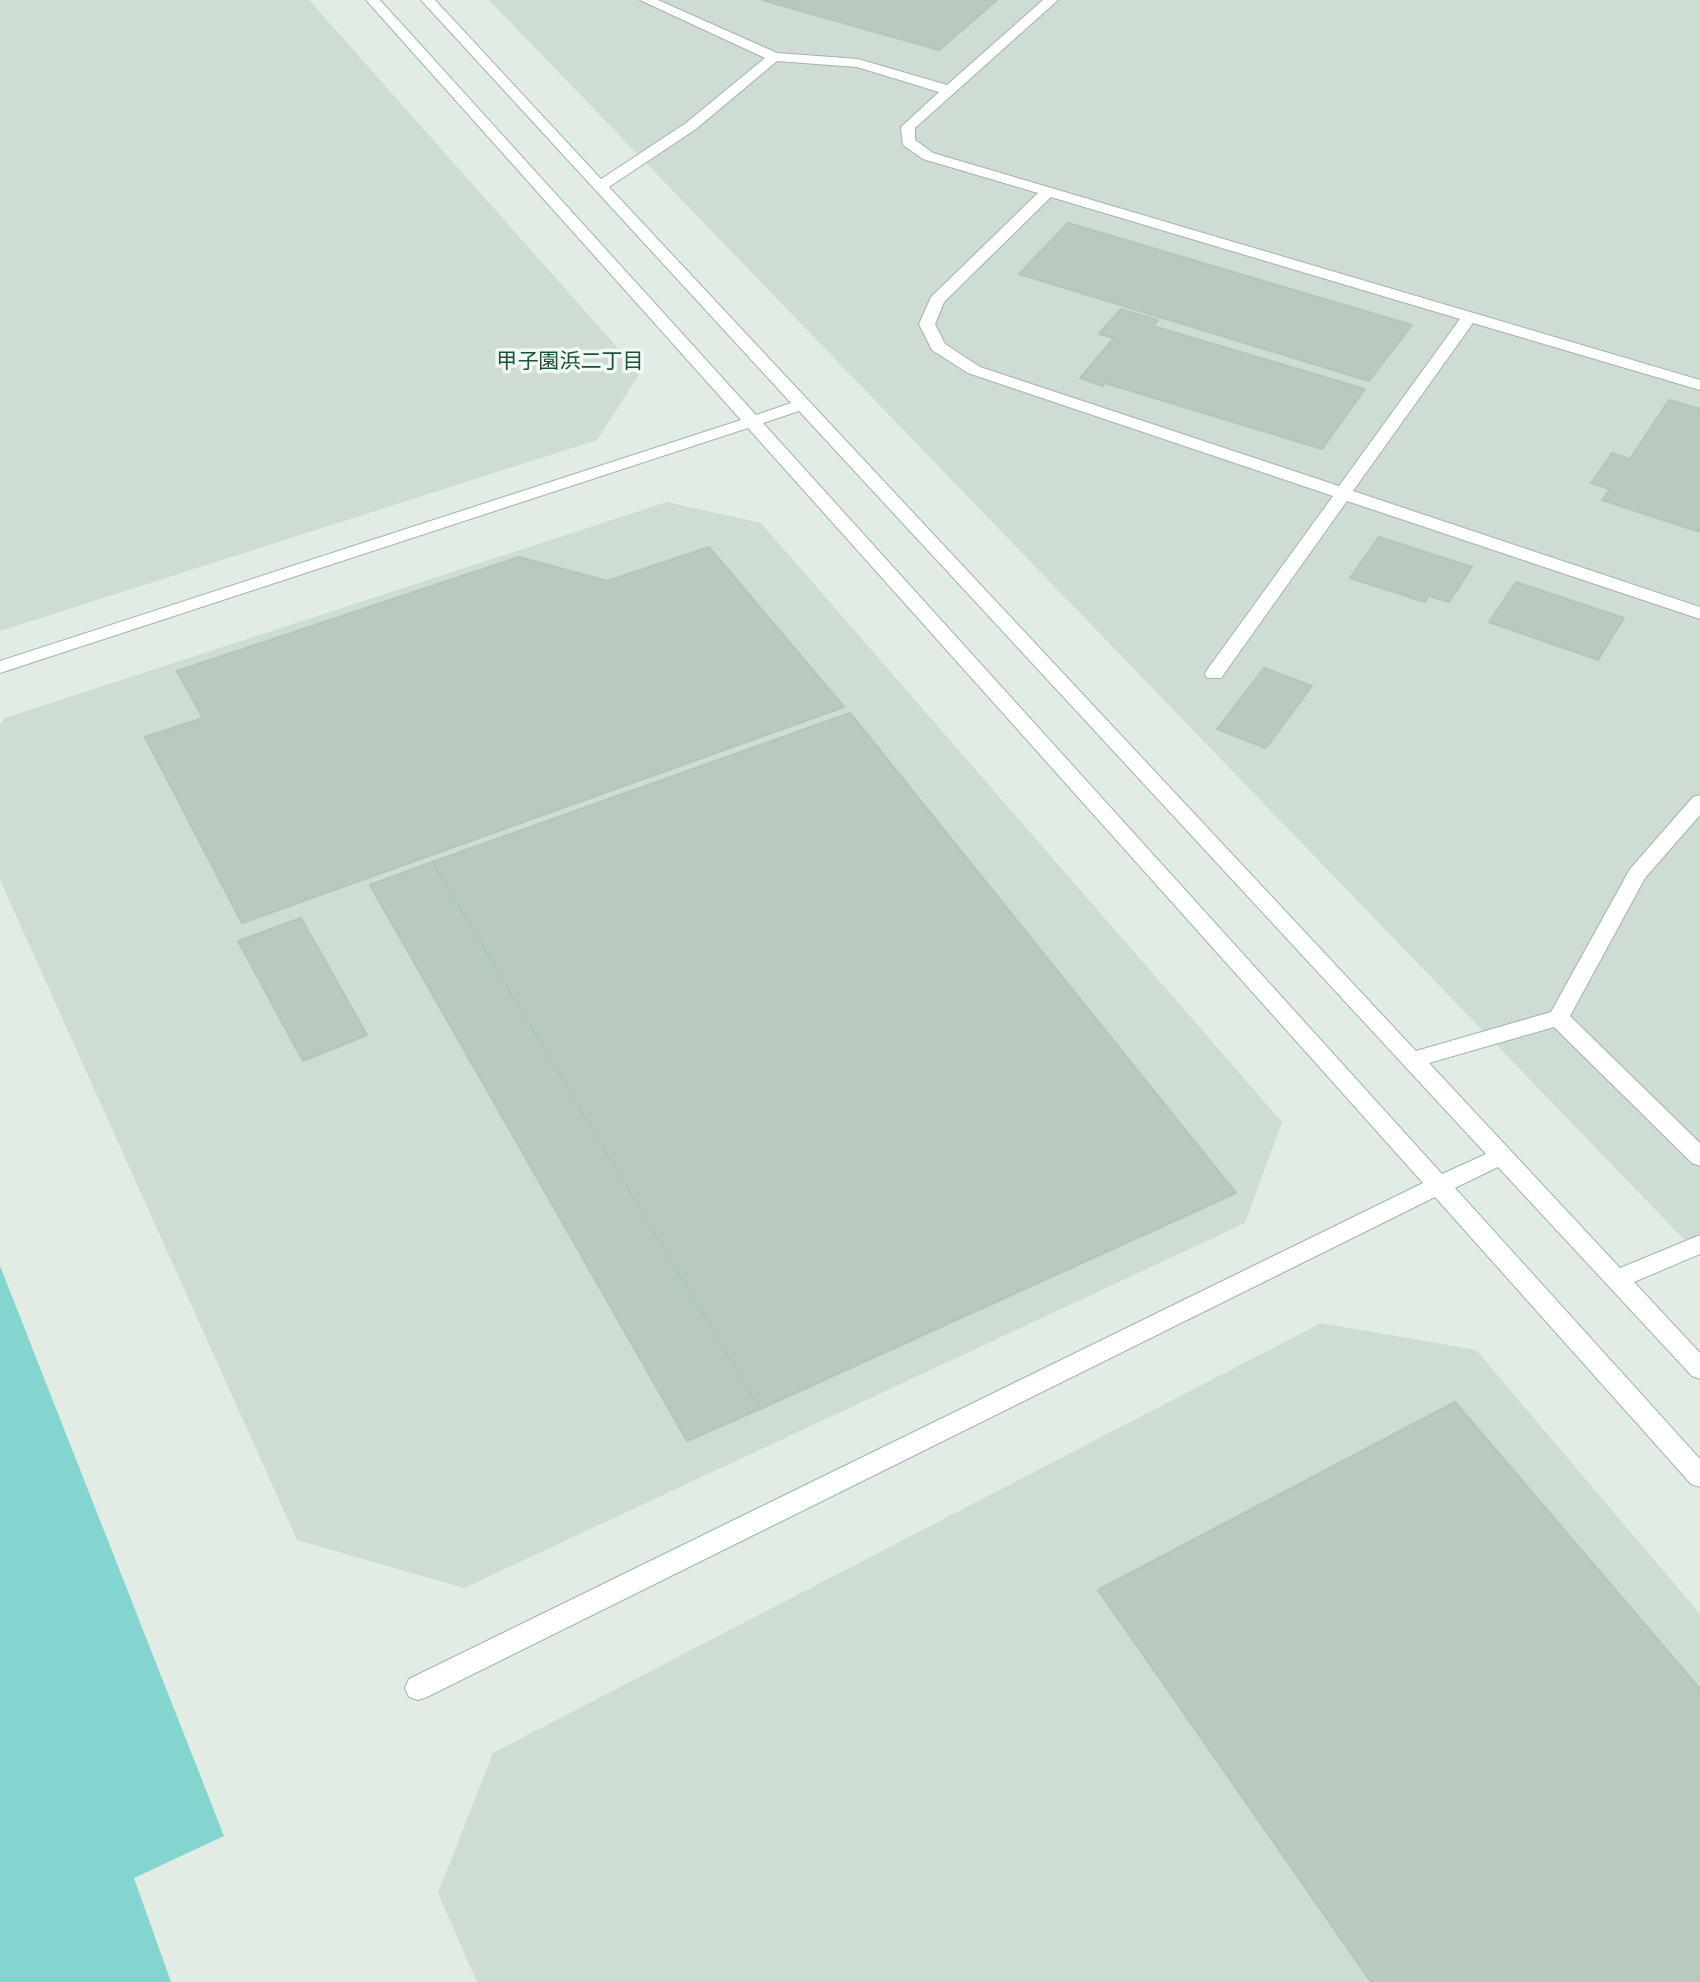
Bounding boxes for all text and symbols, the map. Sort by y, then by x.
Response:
district label: 甲子園浜二丁目 [497,349,643,375]

